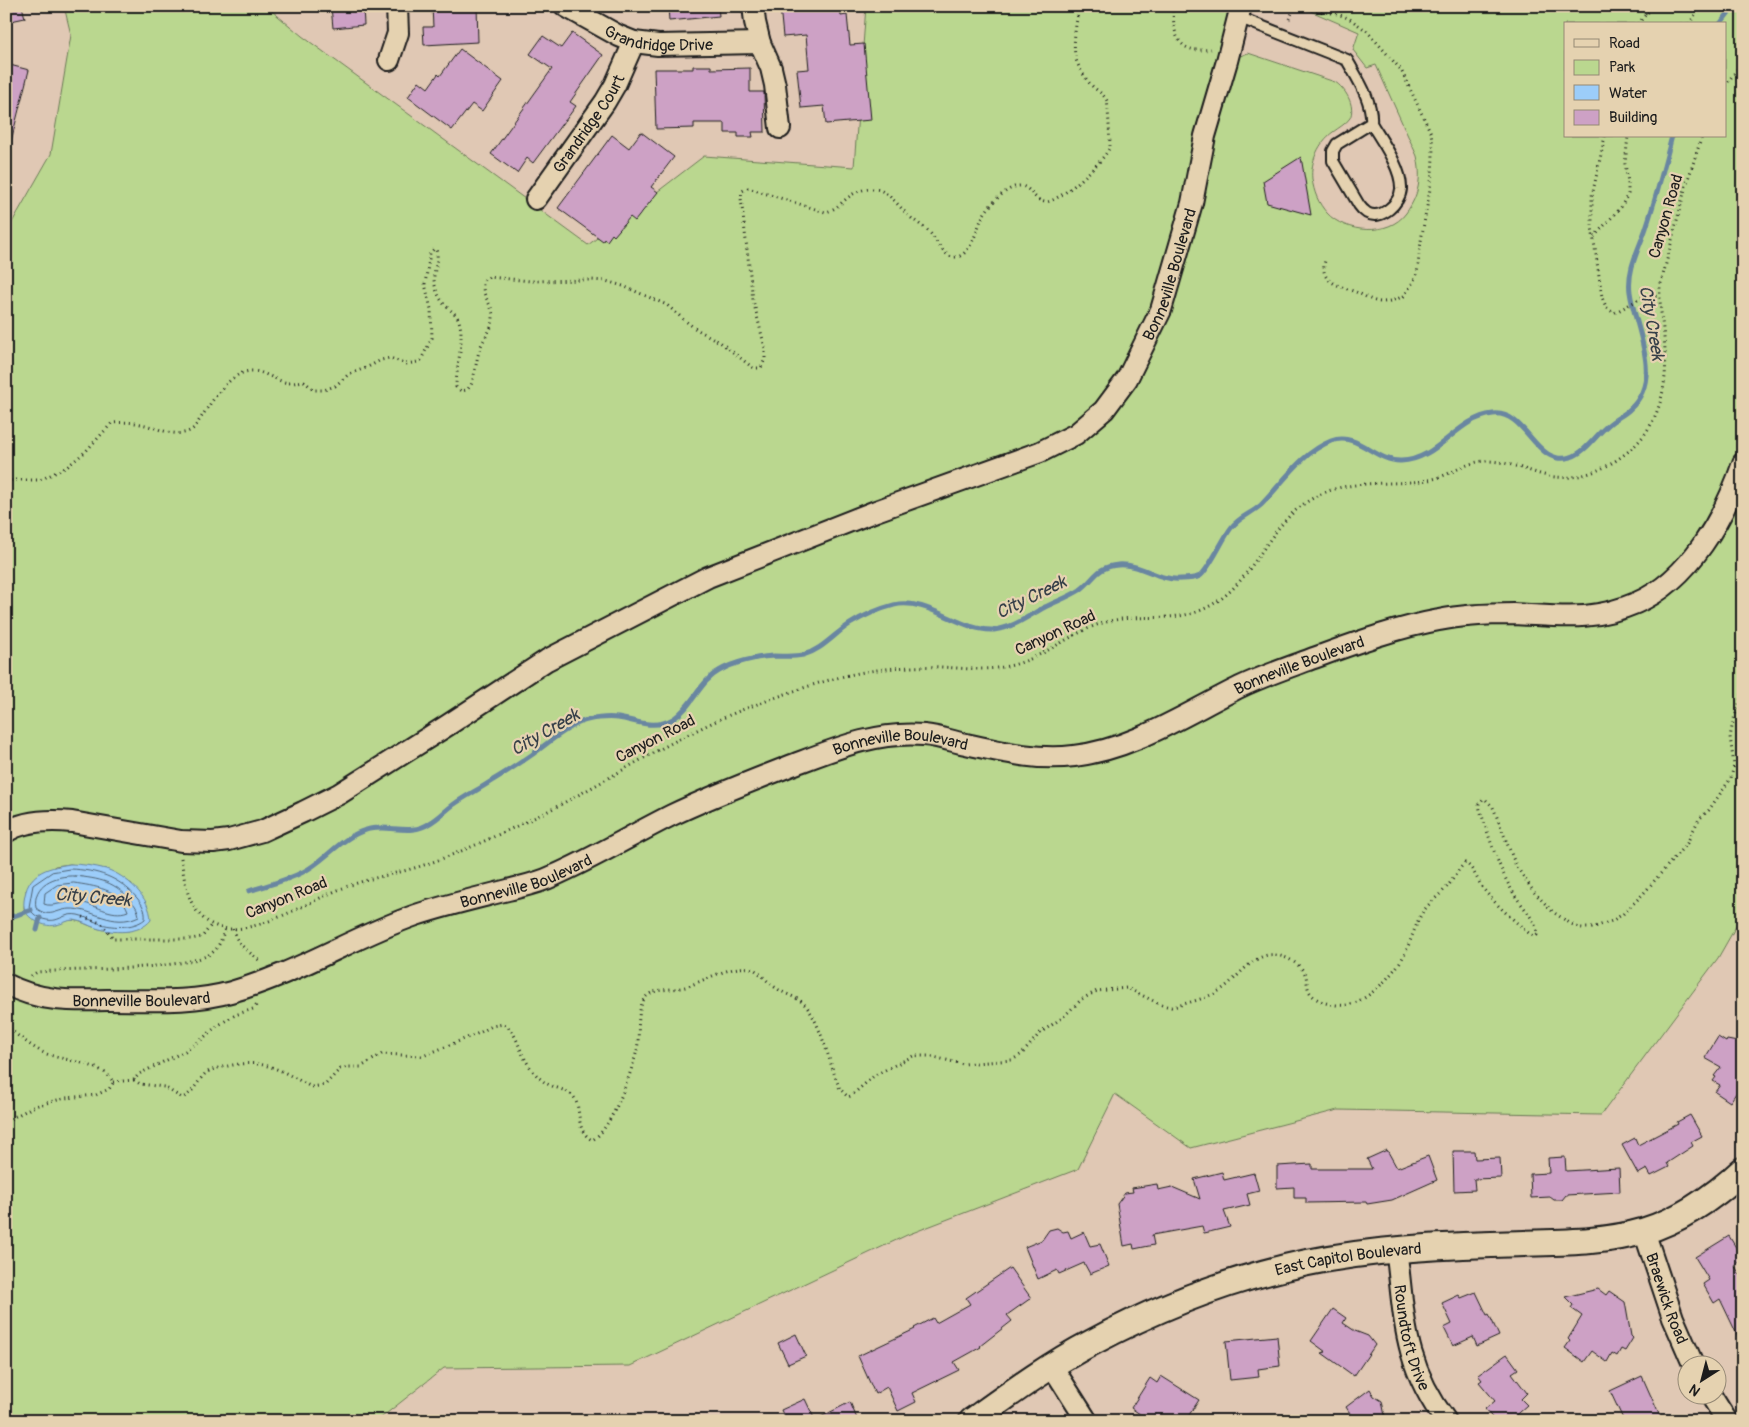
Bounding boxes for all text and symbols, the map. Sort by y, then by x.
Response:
street label: Grandridge Drive [601,21,713,56]
legend [1564,22,1726,138]
text: Road [1609,34,1640,53]
text: Park [1609,58,1636,77]
street label: Grandridge Court [549,71,630,177]
text: Water [1609,84,1648,103]
text: Building [1609,108,1657,127]
street label: Canyon Road [1644,172,1687,261]
street label: Bonneville Boulevard [1139,206,1201,344]
water label: City Creek [1634,284,1670,364]
water label: City Creek [992,570,1072,624]
street label: Canyon Road [1012,606,1099,660]
street label: Bonneville Boulevard [1231,632,1367,699]
water label: City Creek [507,703,585,761]
street label: Canyon Road [612,710,699,767]
street label: Bonneville Boulevard [830,725,970,760]
street label: Bonneville Boulevard [458,850,595,913]
street label: Canyon Road [243,872,330,923]
water label: City Creek [54,883,133,912]
street label: Bonneville Boulevard [72,988,212,1011]
street label: East Capitol Boulevard [1273,1239,1422,1281]
street label: Braewick Road [1641,1250,1692,1347]
street label: Roundtoft Drive [1389,1284,1434,1394]
north arrow [1676,1354,1726,1404]
text: N [1686,1380,1703,1400]

